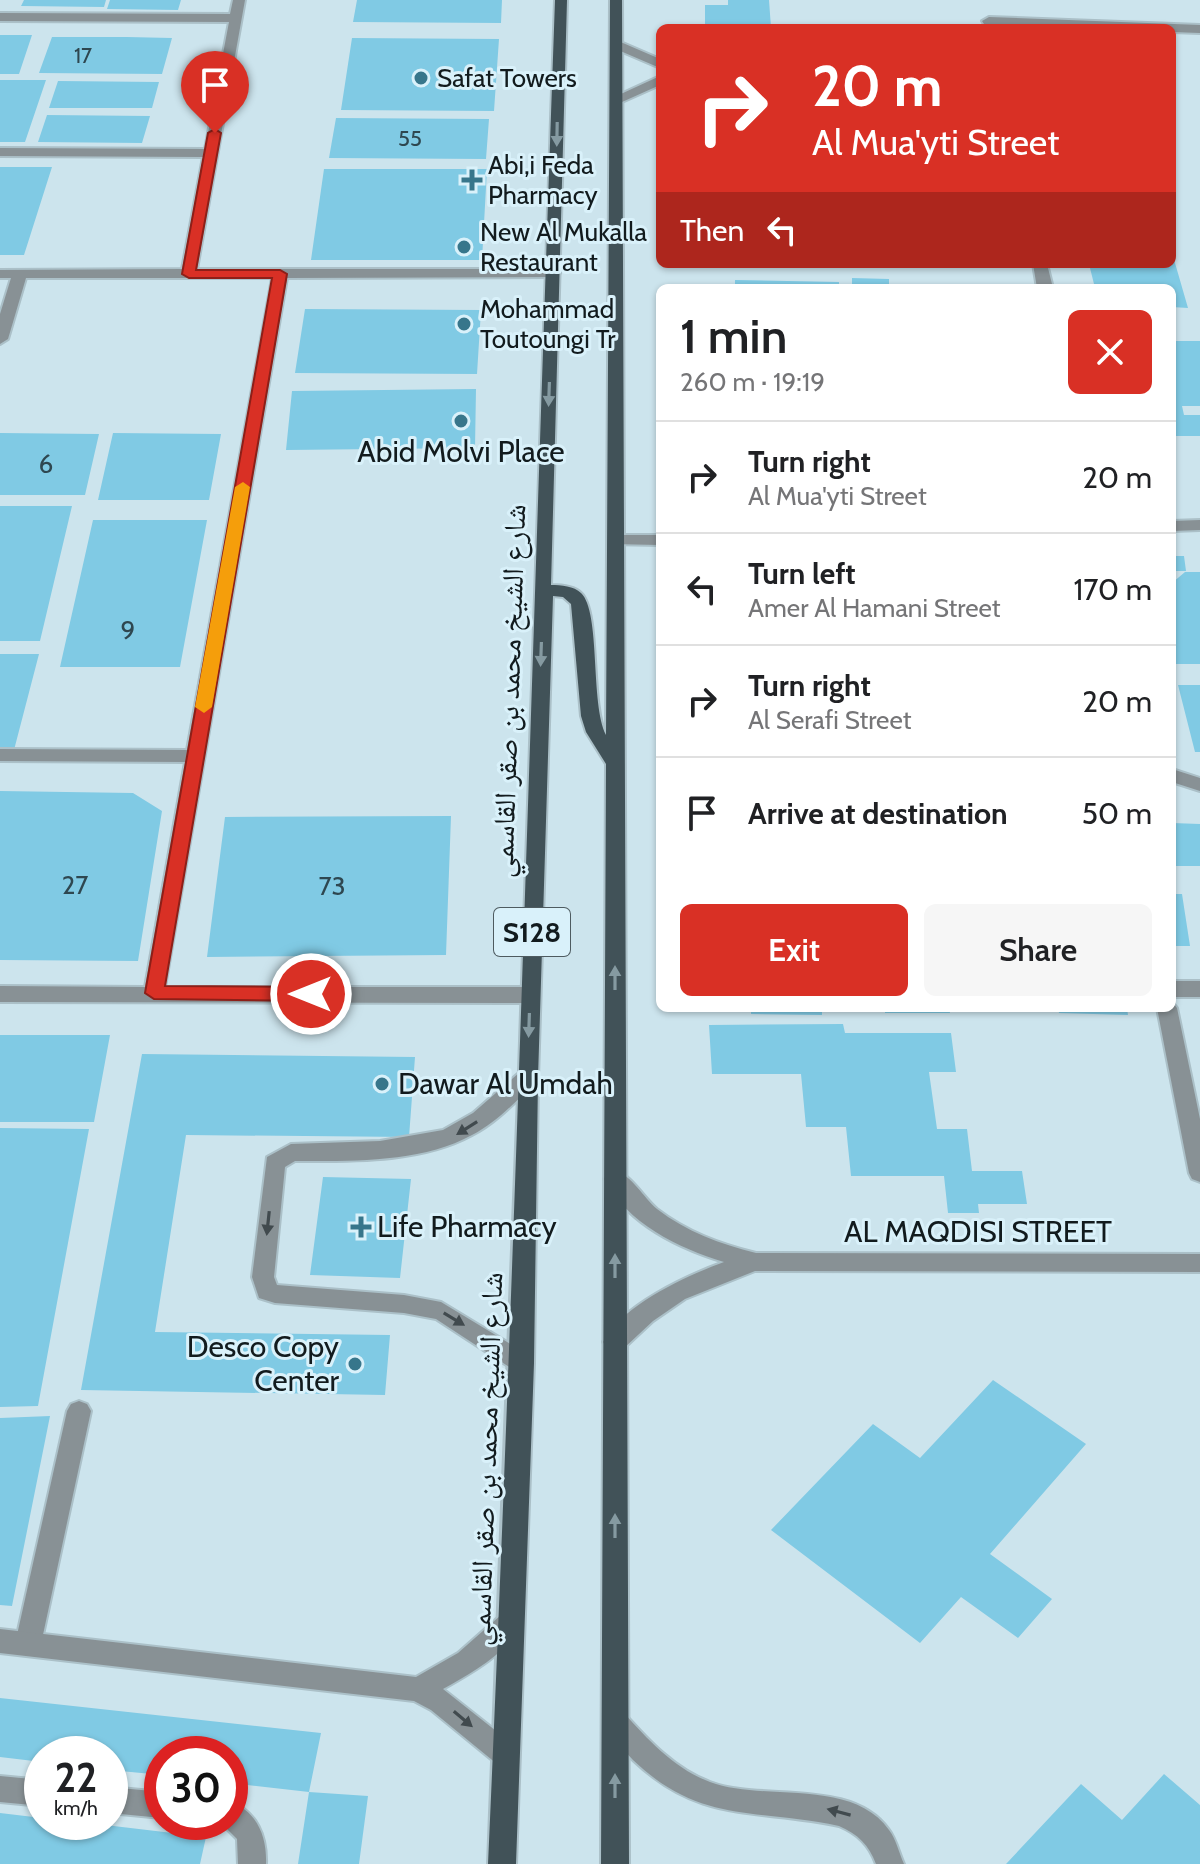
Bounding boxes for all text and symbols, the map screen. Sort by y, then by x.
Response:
house number: 17 [74,42,92,69]
pin [181,51,249,133]
text: 20 m [812,52,942,120]
icon: right [680,56,784,160]
place label: Safat Towers [437,62,577,94]
icon: arrive [193,63,237,107]
marker: Safat Towers [412,69,430,87]
text: Al Mua'yti Street [812,120,1059,164]
one-way arrow [551,122,564,147]
house number: 55 [398,125,422,152]
place label: Abi,i Feda Pharmacy [488,149,598,211]
marker: Abi,i Feda Pharmacy [463,171,481,189]
icon: left [760,208,804,252]
text: Then [680,212,744,249]
place label: New Al Mukalla Restaurant [480,216,647,278]
marker: New Al Mukalla Restaurant [455,238,473,256]
place label: Mohammad Toutoungi Tr [480,293,616,355]
text: 1 min [680,307,787,365]
button: close [1068,310,1152,394]
marker: Mohammad Toutoungi Tr [455,315,473,333]
text: 260 m · 19:19 [680,366,825,398]
one-way arrow [542,382,555,407]
marker: Abid Molvi Place [452,412,470,430]
place label: Abid Molvi Place [357,433,565,470]
text: Turn right [748,443,871,480]
house number: 6 [39,448,53,480]
icon: right [680,455,724,499]
text: 20 m [1082,459,1152,496]
text: Al Mua'yti Street [748,480,927,512]
street label: شارع الشيخ محمد بن صقر القاسمي [483,504,539,879]
text: Turn left [748,555,856,592]
icon: left [680,567,724,611]
text: 170 m [1073,571,1152,608]
text: Amer Al Hamani Street [748,592,1001,624]
house number: 9 [121,614,135,646]
one-way arrow [534,642,547,667]
text: Turn right [748,667,871,704]
icon: right [680,679,724,723]
text: 20 m [1082,683,1152,720]
text: Al Serafi Street [748,704,912,736]
icon: arrive [680,791,724,835]
text: Arrive at destination [748,795,1008,832]
text: 50 m [1082,795,1152,832]
house number: 27 [62,869,88,901]
house number: 73 [318,870,346,902]
button: Exit [680,904,908,996]
button: Share [924,904,1152,996]
road number: S128 [494,908,570,956]
position arrow [269,952,353,1036]
one-way arrow [609,965,621,990]
one-way arrow [522,1013,535,1038]
place label: Dawar Al Umdah [398,1065,613,1102]
marker: Dawar Al Umdah [373,1075,391,1093]
one-way arrow [456,1120,478,1134]
place label: Life Pharmacy [377,1208,557,1245]
one-way arrow [262,1211,275,1236]
street label: AL MAQDISI STREET [844,1213,1112,1250]
marker: Life Pharmacy [352,1218,370,1236]
one-way arrow [609,1253,621,1278]
street label: شارع الشيخ محمد بن صقر القاسمي [460,1272,516,1647]
one-way arrow [443,1312,465,1326]
place label: Desco Copy Center [187,1328,340,1399]
marker: Desco Copy Center [346,1355,364,1373]
one-way arrow [609,1513,621,1538]
one-way arrow [453,1710,473,1727]
speed limit sign: 30 [144,1736,248,1840]
text: 22 [55,1753,97,1802]
one-way arrow [609,1773,621,1798]
text: km/h [54,1796,98,1820]
one-way arrow [826,1806,851,1818]

